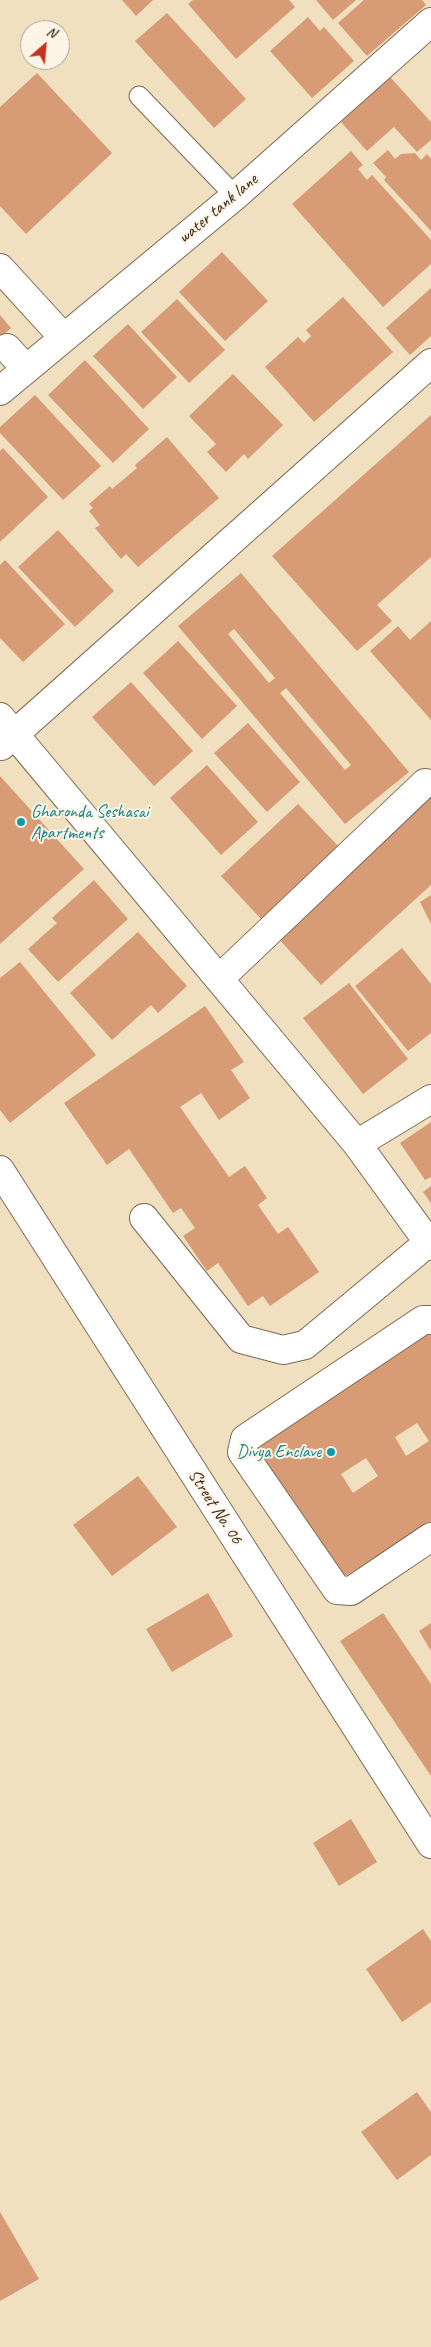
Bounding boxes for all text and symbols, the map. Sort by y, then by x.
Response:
north arrow [20,20,70,70]
text: N [44,23,59,42]
street label: water tank lane [174,169,262,249]
place label: Gharonda Seshasai Apartments [31,801,149,844]
marker: Gharonda Seshasai Apartments [15,816,27,828]
place label: Divya Enclave [237,1441,321,1463]
marker: Divya Enclave [325,1446,337,1458]
street label: Street No. 06 [183,1466,247,1548]

